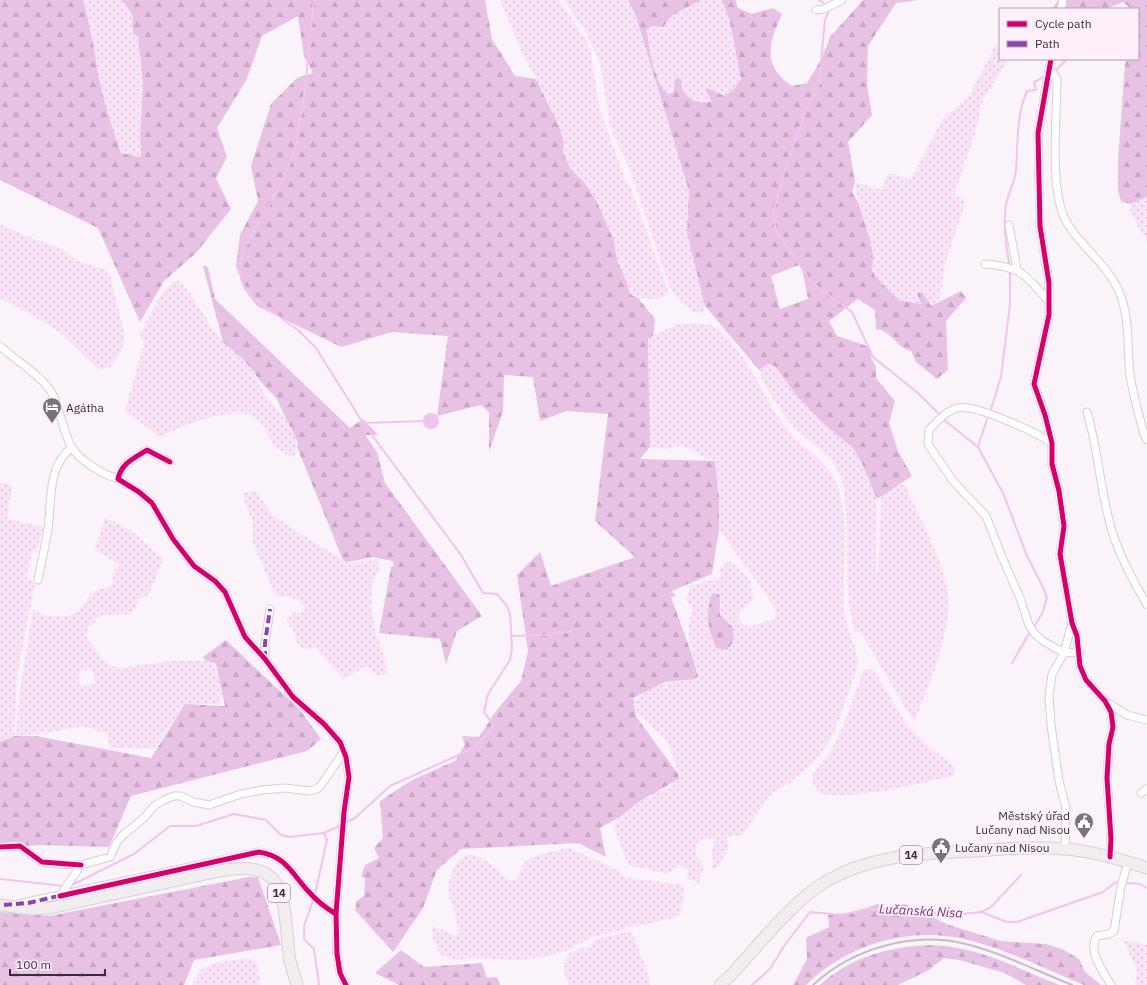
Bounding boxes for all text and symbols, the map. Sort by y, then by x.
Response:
legend [999,8,1139,60]
text: Cycle path [1035,16,1092,31]
text: Path [1035,36,1060,51]
hotel icon: Agátha [41,396,63,424]
place label: Agátha [66,400,104,415]
place label: Městský úřad Lučany nad Nisou [975,808,1070,837]
public building icon: Městský úřad Lučany nad Nisou [1073,811,1095,839]
public building icon: Lučany nad Nisou [930,836,952,864]
place label: Lučany nad Nisou [955,840,1050,855]
road number: 14 [900,846,922,864]
road number: 14 [268,884,290,902]
water label: Lučanská Nisa [879,900,963,922]
scale bar [10,951,105,977]
text: 100 m [16,957,51,972]

